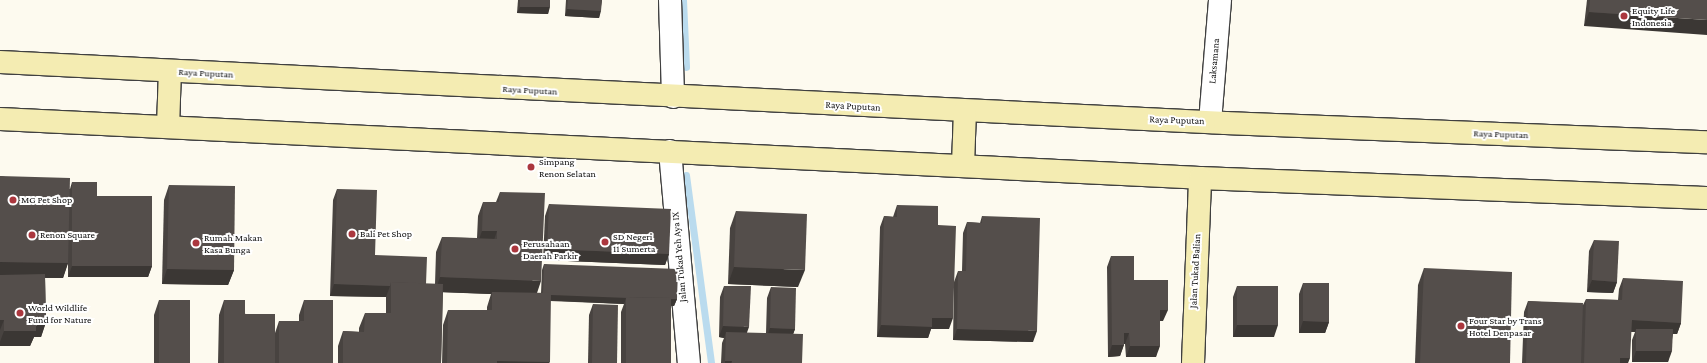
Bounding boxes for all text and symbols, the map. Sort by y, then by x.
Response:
place label: Equity Life Indonesia [1632,4,1675,28]
marker: Equity Life Indonesia [1619,11,1629,21]
street label: Laksamana [1206,38,1222,84]
street label: Raya Puputan [178,66,234,80]
street label: Raya Puputan [502,83,558,97]
street label: Raya Puputan [825,99,881,113]
street label: Raya Puputan [1149,113,1205,127]
street label: Raya Puputan [1473,127,1529,141]
place label: Simpang Renon Selatan [539,155,596,178]
marker: Simpang Renon Selatan [526,162,536,172]
place label: MG Pet Shop [21,194,72,206]
marker: MG Pet Shop [8,195,18,205]
street label: Jalan Tukad Yeh Aya IX [669,211,689,303]
place label: Bali Pet Shop [360,228,412,240]
place label: Renon Square [40,229,95,241]
marker: Bali Pet Shop [347,229,357,239]
marker: Renon Square [27,230,37,240]
place label: SD Negeri 11 Sumerta [613,230,655,254]
place label: Rumah Makan Kasa Bunga [204,231,262,254]
street label: Jalan Tukad Balian [1187,233,1203,309]
place label: Perusahaan Daerah Parkir [523,237,578,260]
marker: SD Negeri 11 Sumerta [600,237,610,247]
marker: Rumah Makan Kasa Bunga [191,238,201,248]
marker: Perusahaan Daerah Parkir [510,244,520,254]
place label: World Wildlife Fund for Nature [28,301,91,324]
marker: World Wildlife Fund for Nature [15,308,25,318]
place label: Four Star by Trans Hotel Denpasar [1469,314,1542,338]
marker: Four Star by Trans Hotel Denpasar [1456,321,1466,331]

